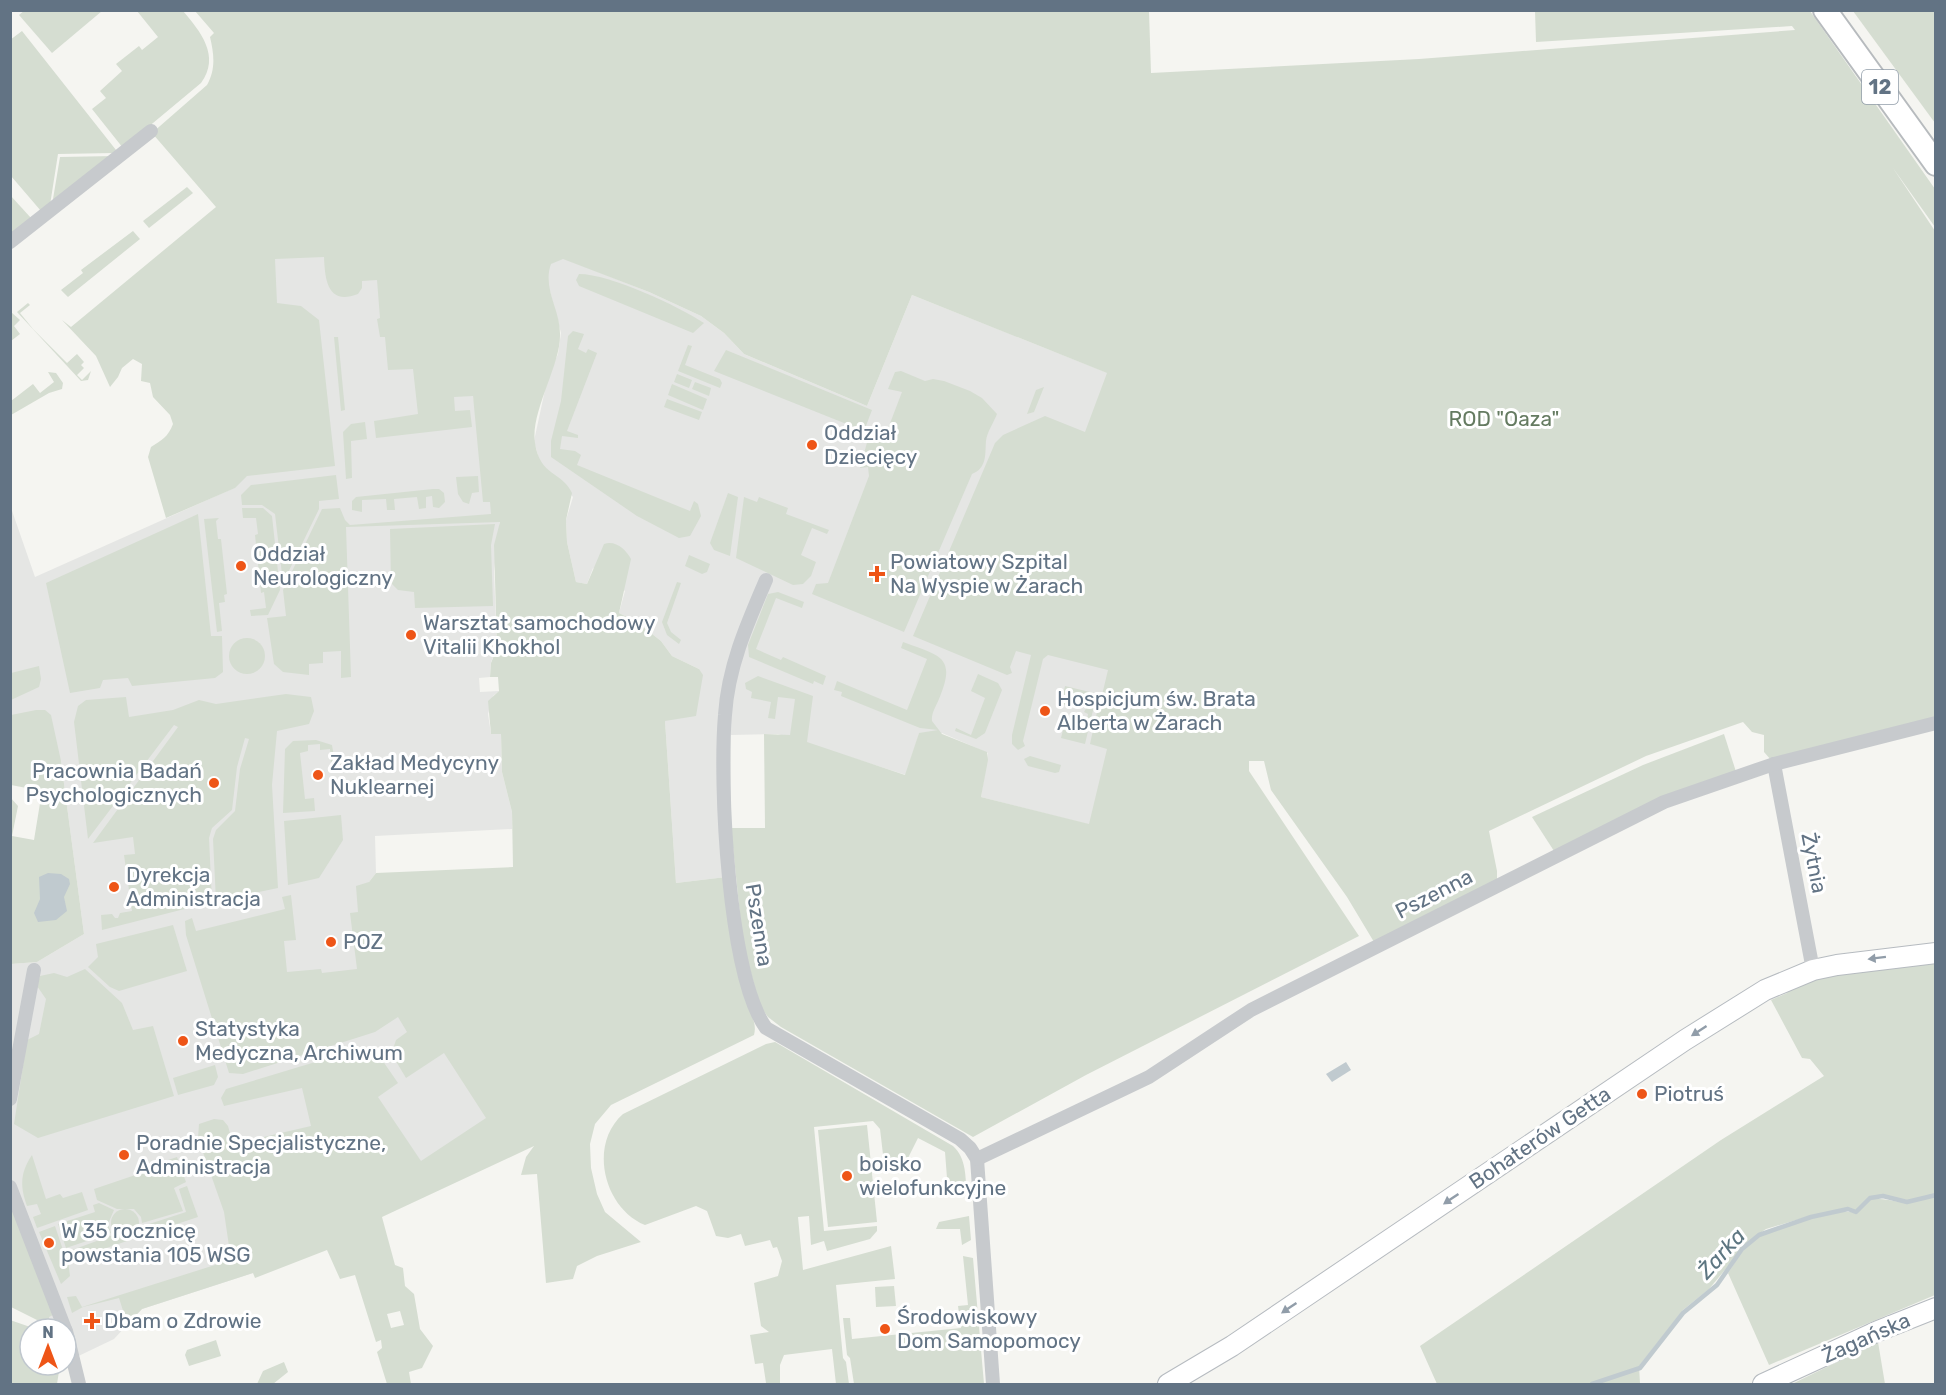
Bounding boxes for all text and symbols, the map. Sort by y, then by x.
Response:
road number: 12 [1862,70,1898,104]
park label: ROD "Oaza" [1449,406,1559,431]
place label: Oddział Dziecięcy [824,420,918,469]
marker: Oddział Dziecięcy [805,438,819,452]
place label: Oddział Neurologiczny [253,541,393,590]
place label: Powiatowy Szpital Na Wyspie w Żarach [890,549,1083,598]
marker: Oddział Neurologiczny [234,559,248,573]
marker: Powiatowy Szpital Na Wyspie w Żarach [868,565,886,583]
place label: Warsztat samochodowy Vitalii Khokhol [423,610,656,659]
marker: Warsztat samochodowy Vitalii Khokhol [404,628,418,642]
place label: Hospicjum św. Brata Alberta w Żarach [1057,686,1256,735]
marker: Hospicjum św. Brata Alberta w Żarach [1038,704,1052,718]
place label: Zakład Medycyny Nuklearnej [330,750,499,799]
place label: Pracownia Badań Psychologicznych [26,758,202,807]
marker: Zakład Medycyny Nuklearnej [311,768,325,782]
marker: Pracownia Badań Psychologicznych [207,776,221,790]
street label: Żytnia [1796,830,1833,895]
place label: Dyrekcja Administracja [126,862,261,911]
street label: Pszenna [1391,863,1477,924]
marker: Dyrekcja Administracja [107,880,121,894]
street label: Pszenna [741,882,778,968]
place label: POZ [343,929,383,954]
marker: POZ [324,935,338,949]
one-way arrow [1868,953,1887,963]
place label: Statystyka Medyczna, Archiwum [195,1016,403,1065]
one-way arrow [1691,1025,1707,1036]
marker: Statystyka Medyczna, Archiwum [176,1034,190,1048]
street label: Bohaterów Getta [1464,1081,1615,1194]
place label: Piotruś [1654,1081,1724,1106]
marker: Piotruś [1635,1087,1649,1101]
place label: Poradnie Specjalistyczne, Administracja [136,1130,386,1179]
marker: Poradnie Specjalistyczne, Administracja [117,1148,131,1162]
place label: boisko wielofunkcyjne [859,1151,1006,1200]
marker: boisko wielofunkcyjne [840,1169,854,1183]
one-way arrow [1443,1193,1459,1205]
place label: W 35 rocznicę powstania 105 WSG [61,1218,251,1267]
water label: Żarka [1691,1222,1751,1285]
marker: W 35 rocznicę powstania 105 WSG [42,1236,56,1250]
one-way arrow [1281,1302,1297,1314]
place label: Środowiskowy Dom Samopomocy [897,1304,1081,1353]
street label: Żagańska [1818,1307,1914,1368]
place label: Dbam o Zdrowie [104,1308,262,1333]
marker: Dbam o Zdrowie [85,1314,99,1328]
north arrow [18,1317,78,1377]
marker: Środowiskowy Dom Samopomocy [878,1322,892,1336]
text: N [42,1323,54,1342]

